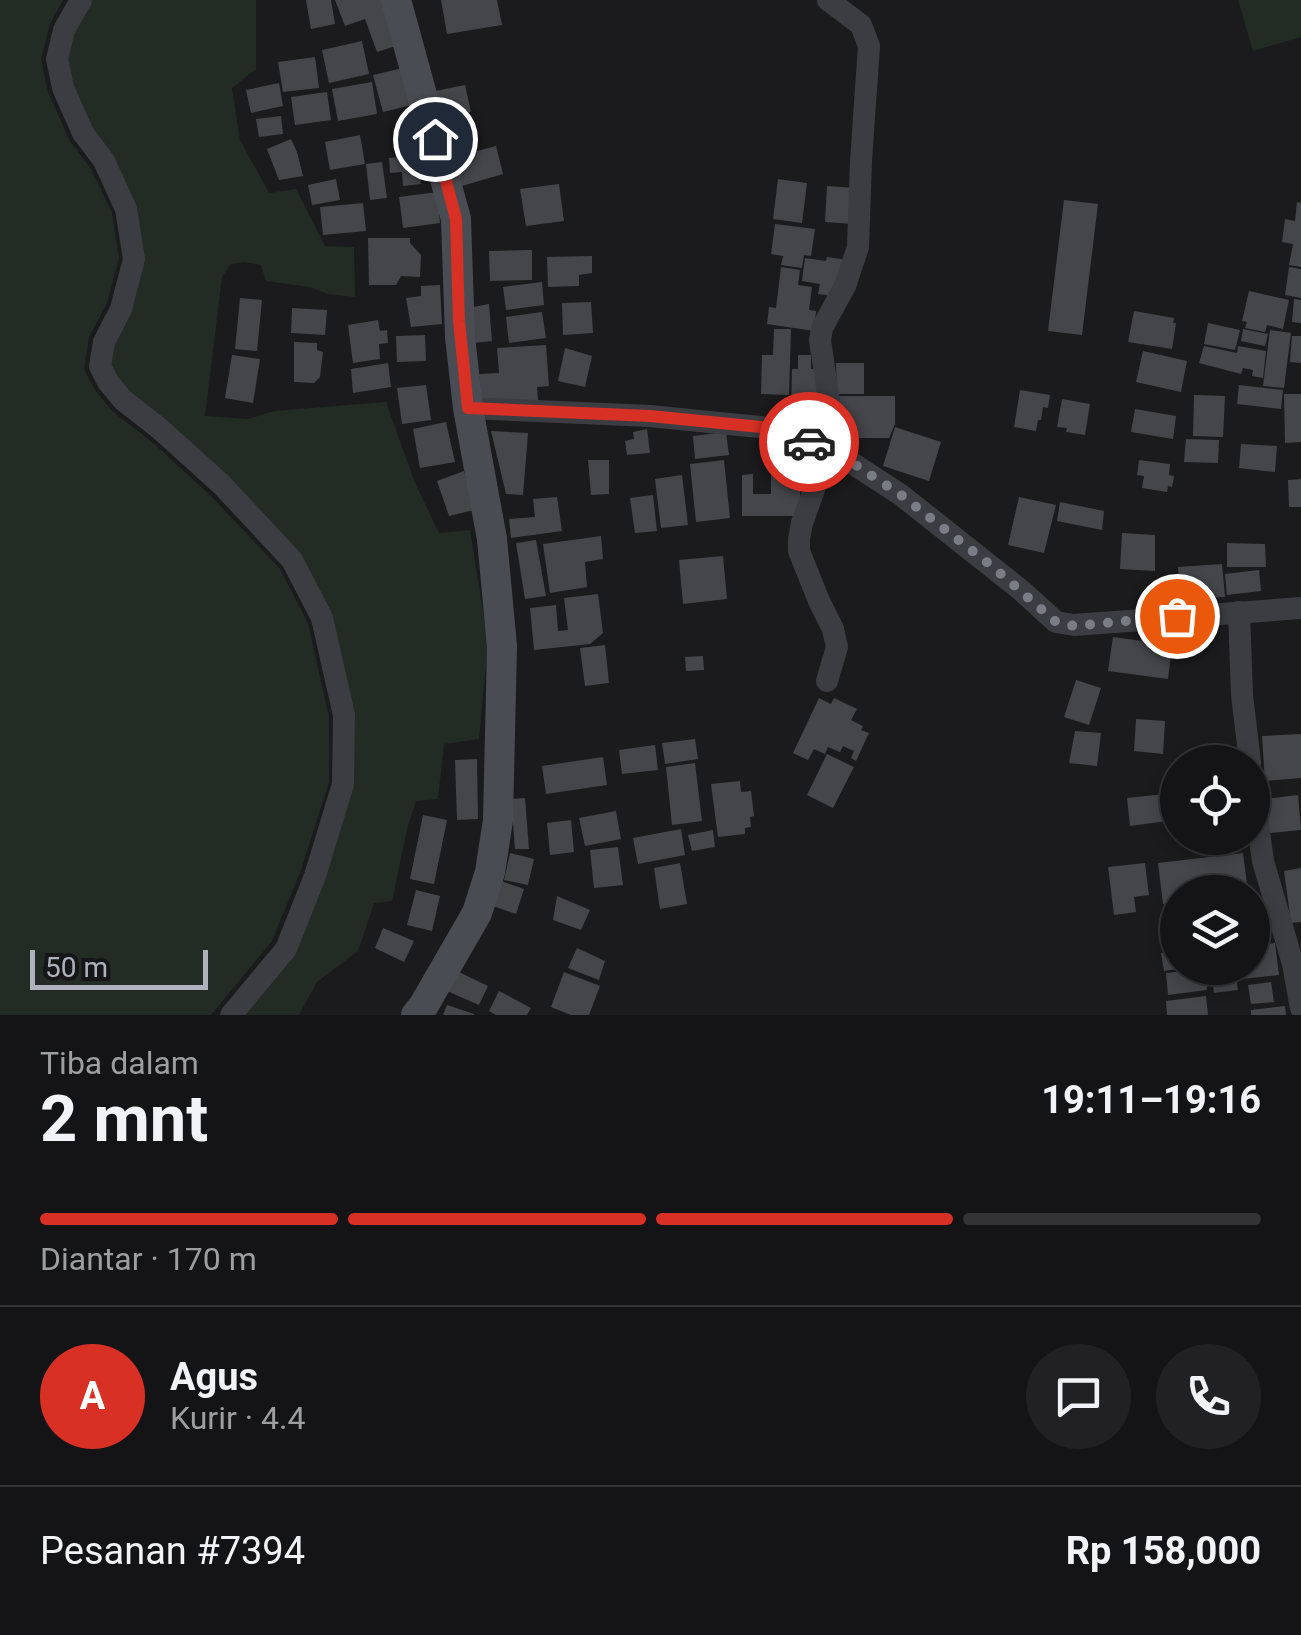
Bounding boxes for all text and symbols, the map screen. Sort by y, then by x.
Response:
pin [393,97,478,182]
icon: home [408,112,463,167]
courier [759,392,859,492]
icon: car [782,415,837,470]
pin [1135,574,1220,659]
icon: bag [1150,589,1205,644]
map controls [1160,745,1270,985]
button: locate [1160,745,1270,855]
button: layers [1160,875,1270,985]
scale bar [30,945,208,990]
text: 50 m [45,951,108,984]
text: Tiba dalam [40,1044,199,1082]
text: 19:11–19:16 [1041,1078,1261,1122]
text: 2 mnt [40,1081,208,1157]
text: Diantar · 170 m [40,1240,257,1278]
button: chat [1026,1344,1131,1449]
button: phone [1156,1344,1261,1449]
text: Agus [170,1355,258,1399]
text: A [80,1374,105,1418]
text: Kurir · 4.4 [170,1399,305,1437]
text: Pesanan #7394 [40,1529,305,1573]
text: Rp 158,000 [1066,1529,1261,1573]

